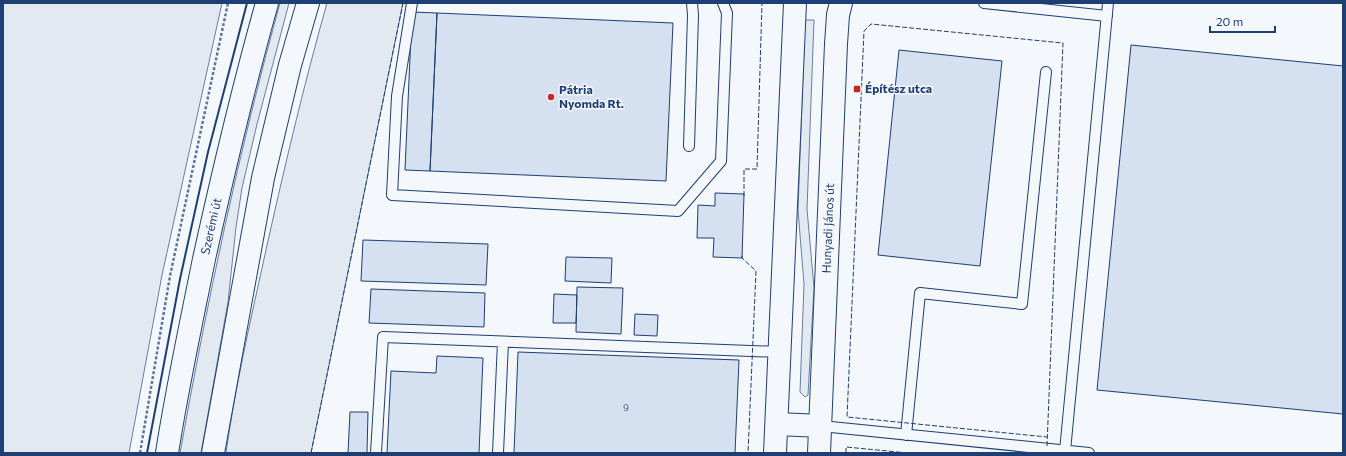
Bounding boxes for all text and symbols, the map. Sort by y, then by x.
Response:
scale bar [1210,8,1275,34]
text: 20 m [1216,14,1243,28]
place label: Építész utca [865,81,932,95]
place label: Pátria Nyomda Rt. [559,82,624,110]
marker: Építész utca [852,84,862,94]
marker: Pátria Nyomda Rt. [546,92,556,102]
street label: Hunyadi János út [818,183,836,274]
street label: Szerémi út [197,196,224,256]
house number: 9 [623,401,629,413]

